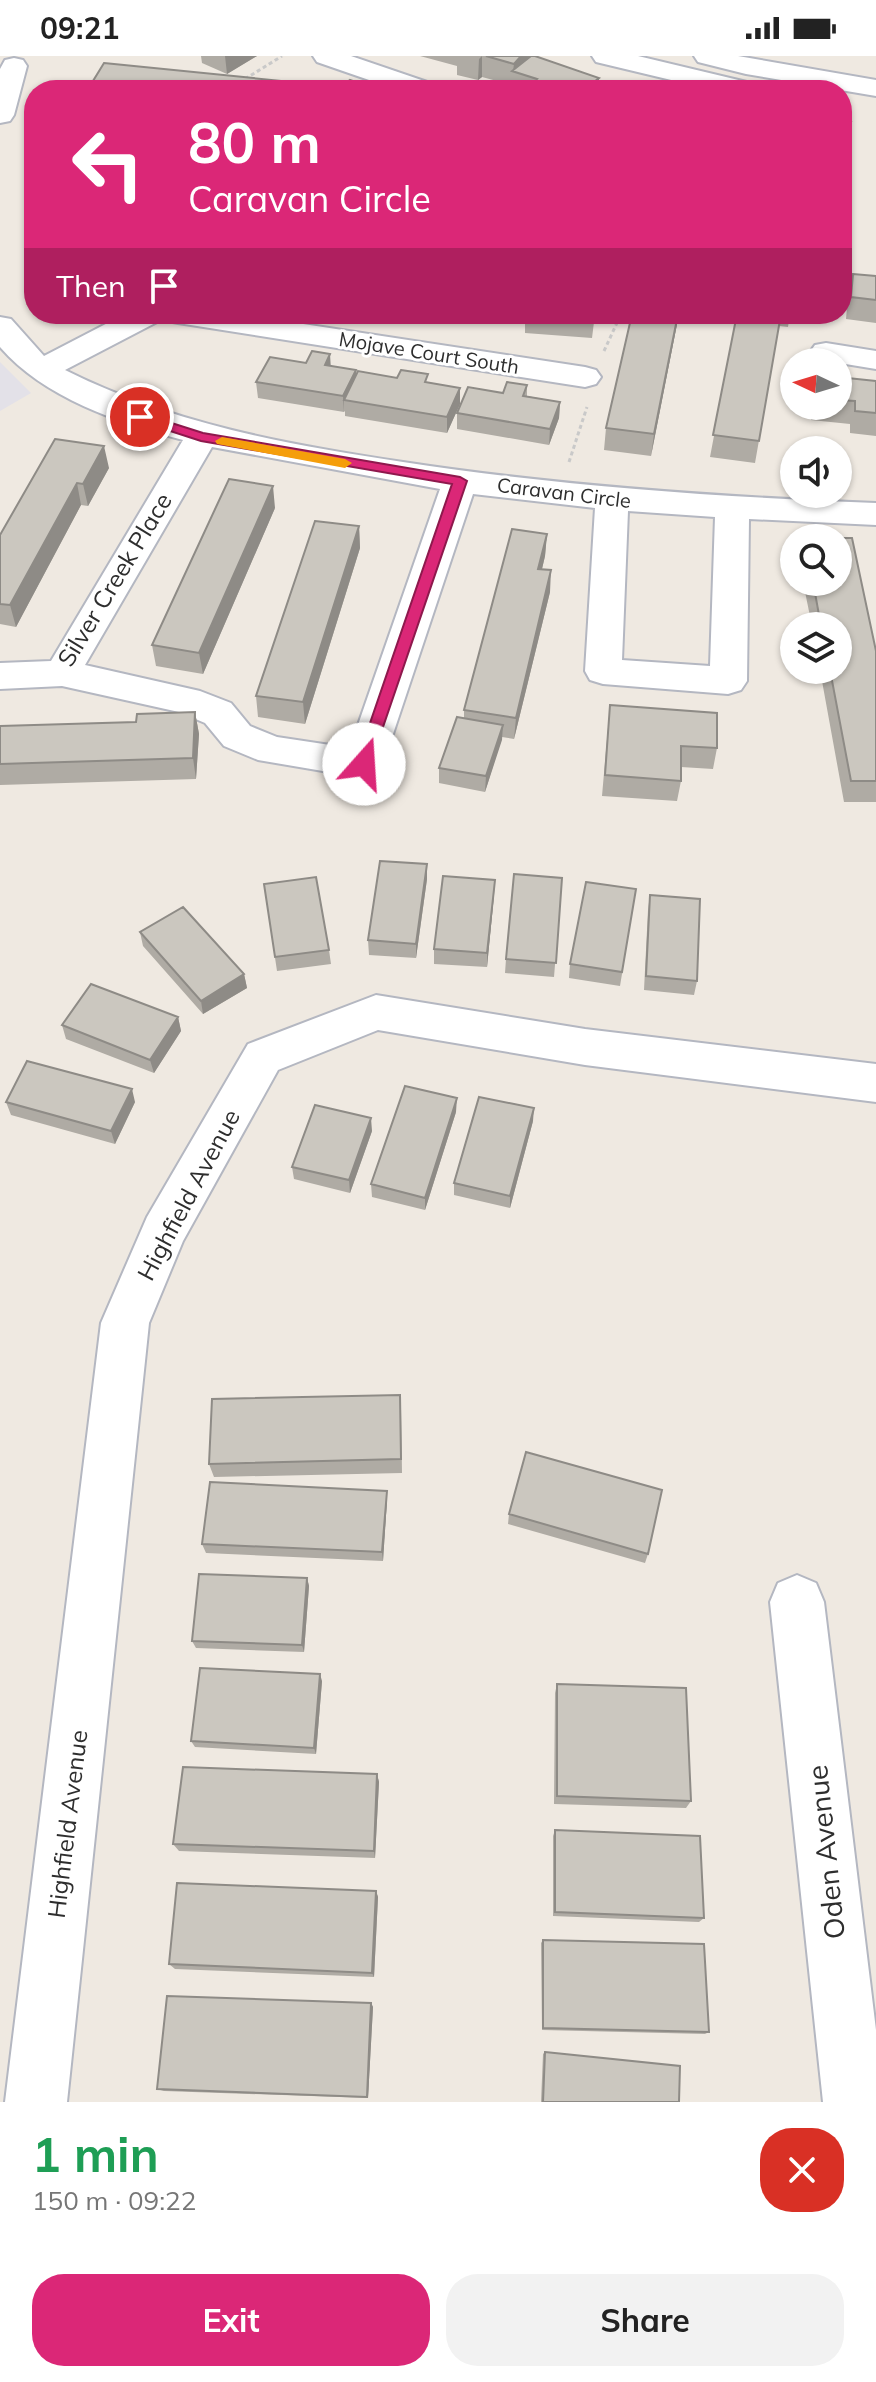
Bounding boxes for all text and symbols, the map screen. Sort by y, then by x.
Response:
text: 09:21 [40,9,119,47]
text: 80 m [188,107,321,177]
icon: left [56,112,160,216]
text: Caravan Circle [188,176,431,221]
icon: arrive [142,264,186,308]
text: Then [56,267,126,305]
street label: Mojave Court South [337,326,521,379]
north arrow [780,348,852,420]
map controls [780,348,852,684]
pin [106,383,174,451]
icon: arrive [118,395,162,439]
button: sound [780,436,852,508]
street label: Caravan Circle [496,472,633,513]
street label: Silver Creek Place [51,487,178,672]
button: search [780,524,852,596]
button: layers [780,612,852,684]
position arrow [322,722,406,806]
street label: Highfield Avenue [130,1104,246,1285]
street label: Highfield Avenue [41,1728,93,1920]
street label: Oden Avenue [799,1763,852,1941]
text: 1 min [32,2124,159,2184]
button: close [760,2128,844,2212]
text: 150 m · 09:22 [32,2184,196,2217]
button: Exit [32,2274,430,2366]
button: Share [446,2274,844,2366]

